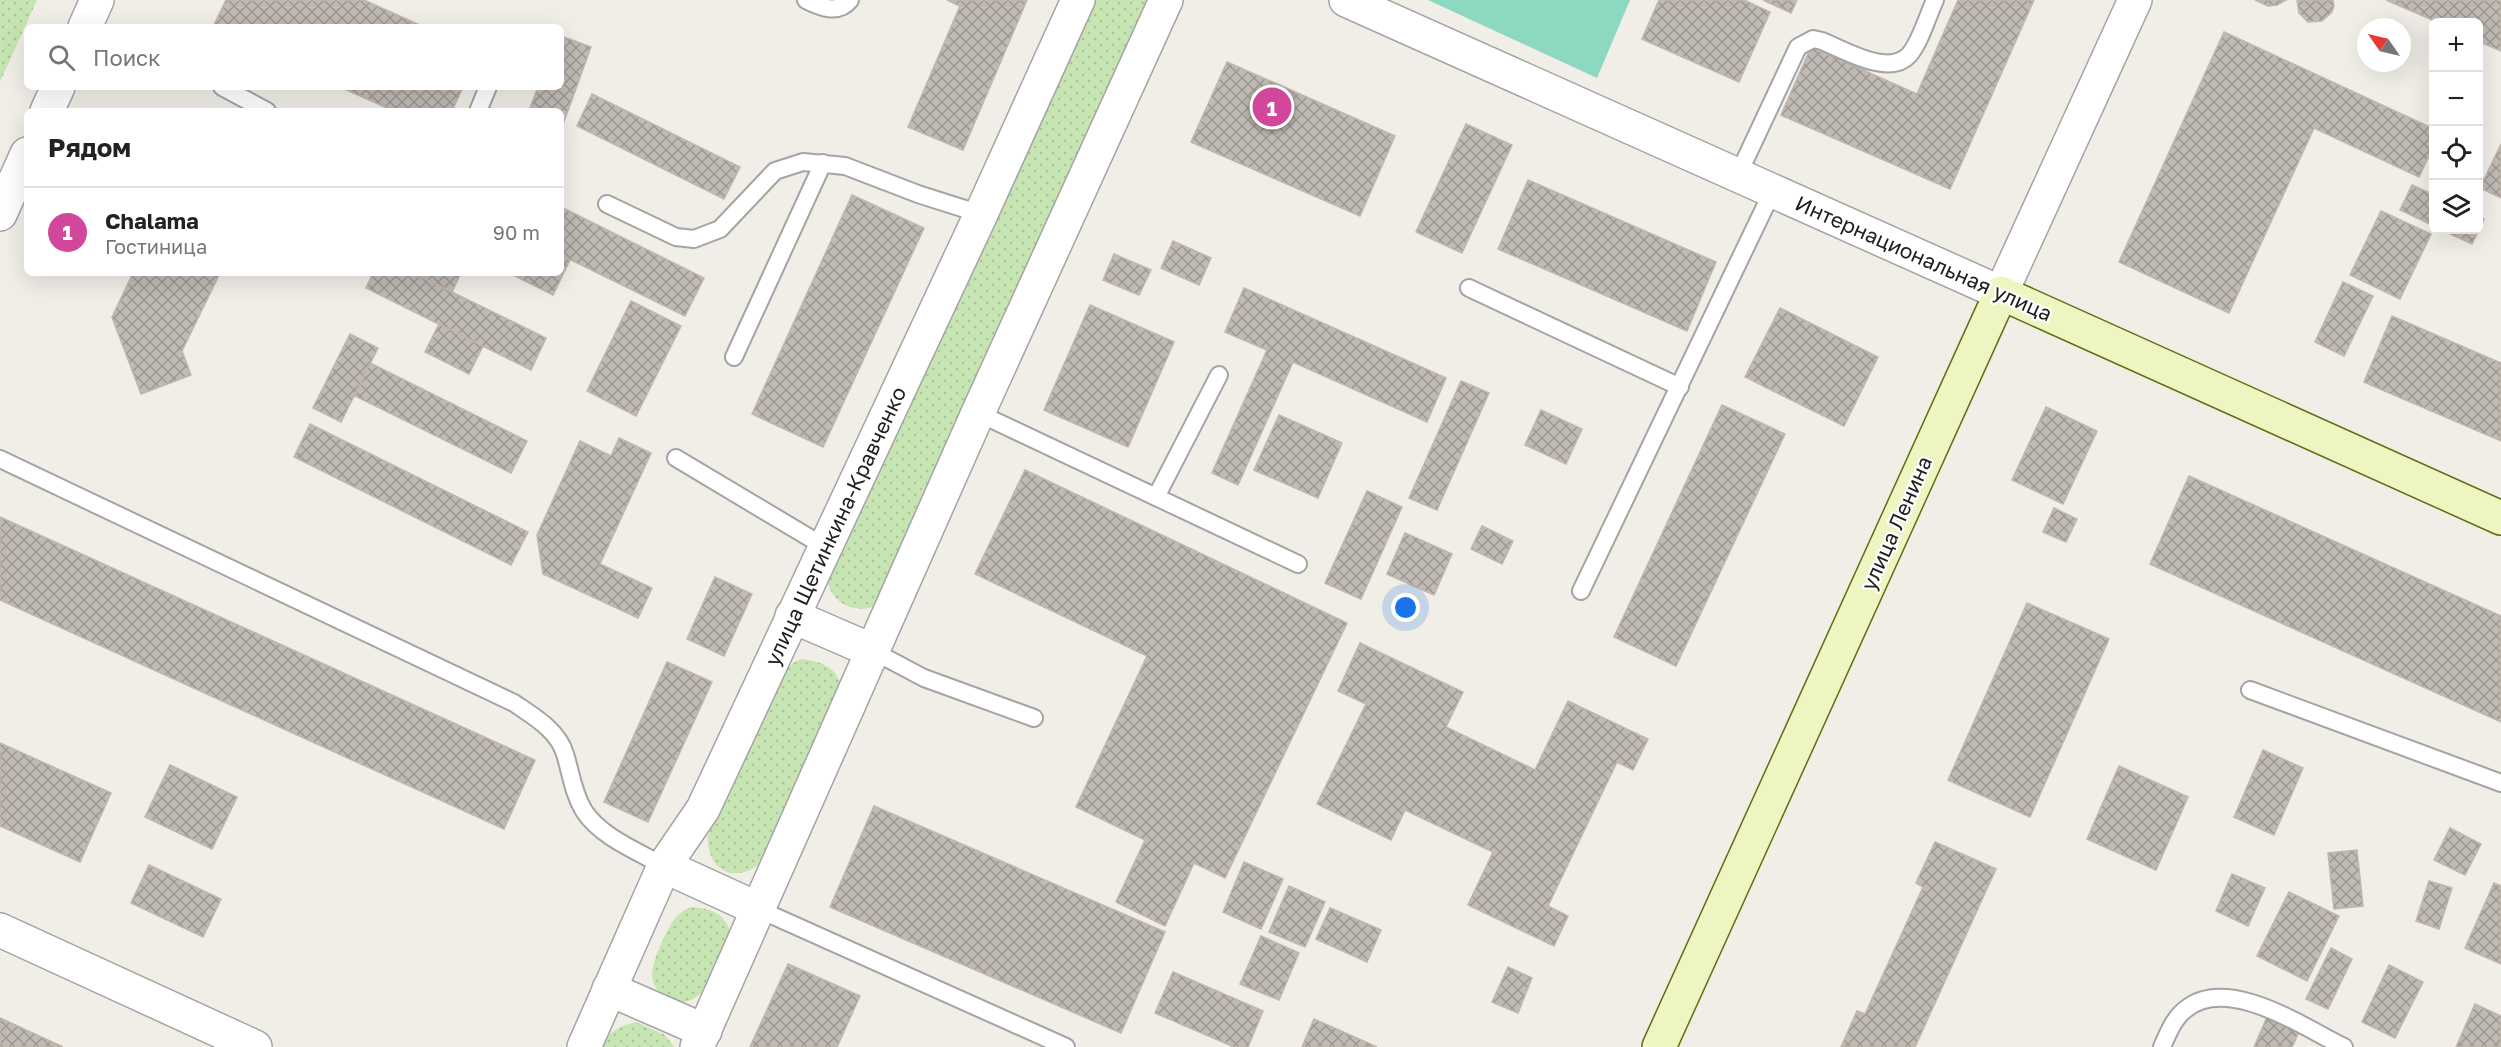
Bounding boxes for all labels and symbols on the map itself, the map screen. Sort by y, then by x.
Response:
north arrow [2357,18,2411,72]
pin: 1 [1252,84,1292,130]
street label: Интернациональная улица [1792,189,2056,327]
street label: улица Щетинкина-Кравченко [759,382,911,670]
street label: улица Ленина [1855,452,1937,594]
your location [1391,593,1420,622]

